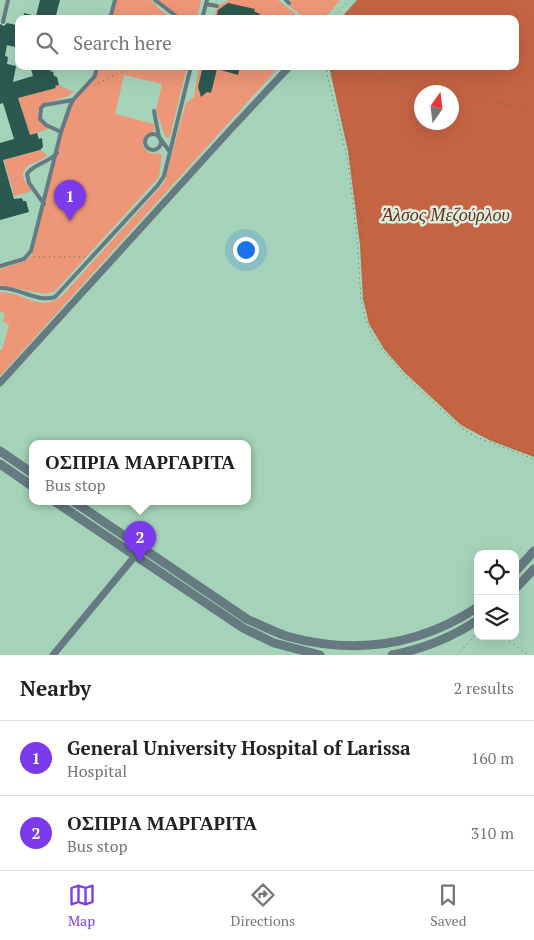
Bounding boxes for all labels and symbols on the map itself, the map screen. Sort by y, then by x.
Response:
north arrow [414,85,459,130]
pin: 1 [54,180,86,221]
park label: Άλσος Μεζούρλου [381,202,510,226]
your location [233,237,259,263]
pin: 2 [124,521,156,562]

